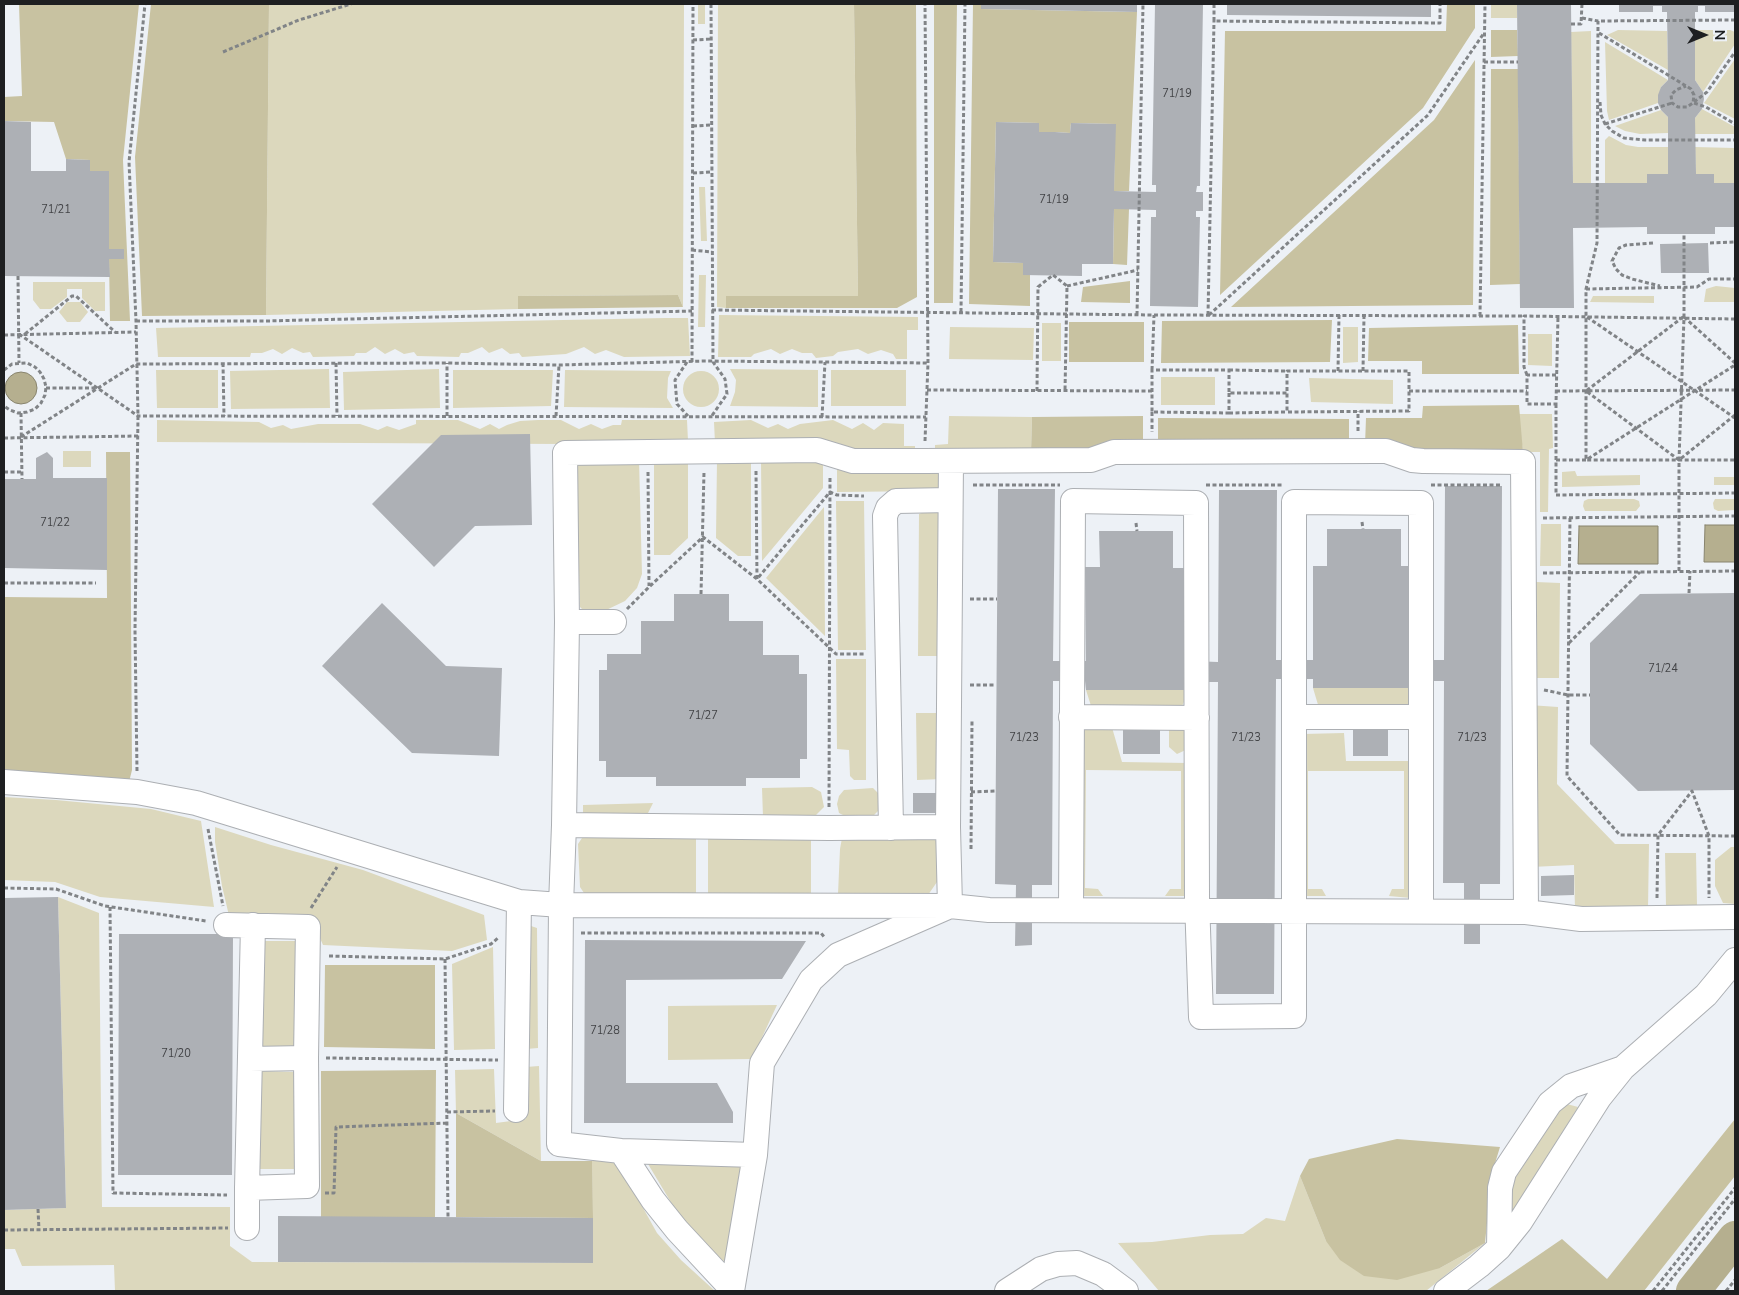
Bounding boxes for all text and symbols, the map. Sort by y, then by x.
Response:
north arrow [1679,10,1729,60]
text: N [1710,30,1729,40]
house number: 71/19 [1162,87,1192,101]
house number: 71/19 [1039,193,1069,207]
house number: 71/21 [41,203,71,217]
house number: 71/22 [40,516,70,530]
house number: 71/24 [1648,662,1678,676]
house number: 71/27 [688,709,718,723]
house number: 71/23 [1009,731,1039,745]
house number: 71/23 [1231,731,1261,745]
house number: 71/23 [1457,731,1487,745]
house number: 71/28 [590,1024,620,1038]
house number: 71/20 [161,1047,191,1061]

